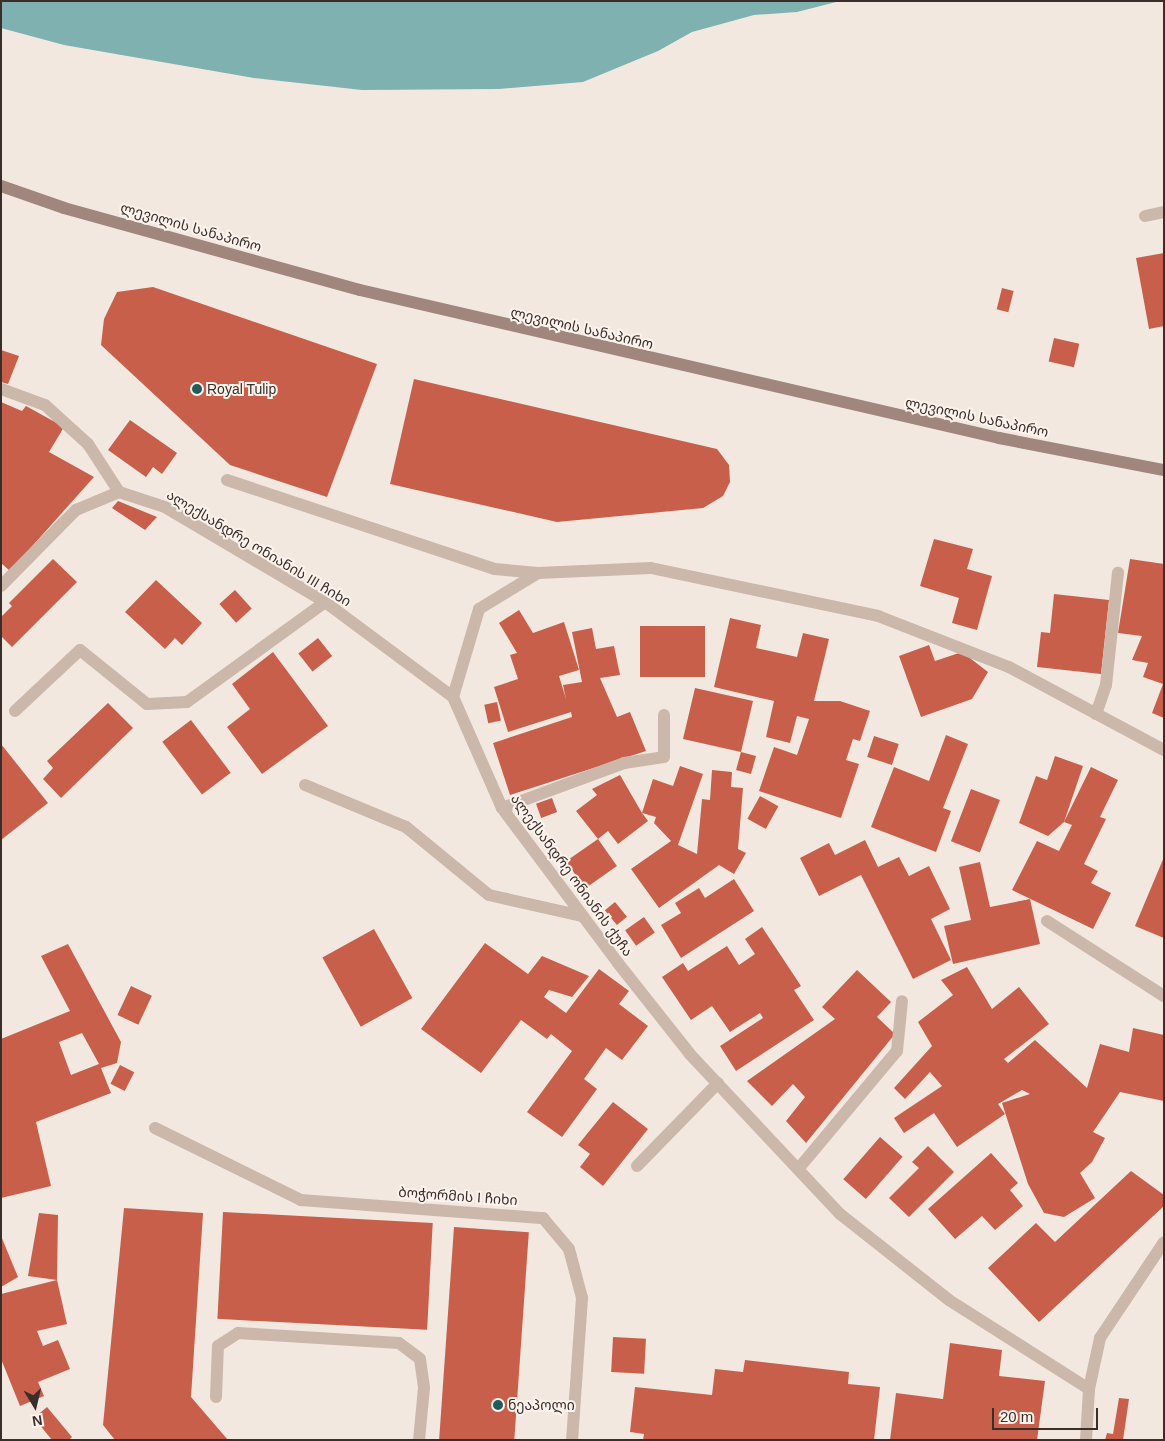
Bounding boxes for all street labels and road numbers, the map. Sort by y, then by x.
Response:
street label: ლევილის სანაპირო [119,199,263,255]
street label: ლევილის სანაპირო [509,303,655,353]
street label: ლევილის სანაპირო [904,394,1050,440]
street label: ალექსანდრე ონიანის III ჩიხი [164,486,354,610]
street label: ალექსანდრე ონიანის ქუჩა [507,791,637,959]
street label: ბოჭორმის I ჩიხი [398,1183,518,1209]

